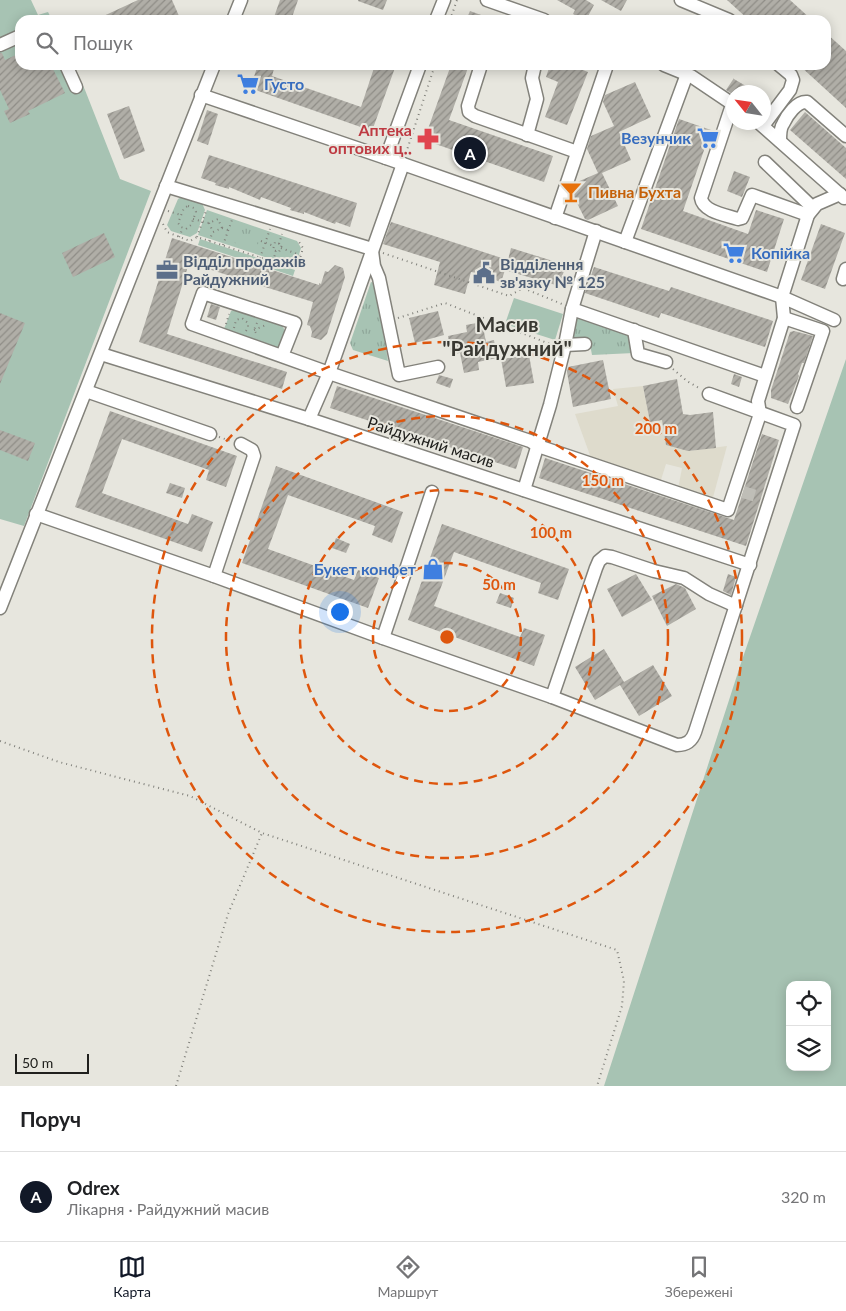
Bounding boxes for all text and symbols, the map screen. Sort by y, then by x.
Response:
search box [15,15,831,70]
icon: search [33,29,61,57]
text: Пошук [73,31,133,54]
supermarket icon: Густо [235,71,261,97]
place label: Густо [264,74,304,93]
north arrow [726,85,771,130]
place label: Аптека оптових ц‥ [328,120,412,157]
supermarket icon: Везунчик [695,125,721,151]
pharmacy icon: Аптека оптових ц‥ [415,126,441,152]
place label: Везунчик [621,128,691,147]
pin: A [454,134,486,172]
bar icon: Пивна Бухта [558,179,584,205]
place label: Пивна Бухта [588,182,681,201]
supermarket icon: Копійка [721,240,747,266]
place label: Копійка [751,243,810,262]
place label: Відділ продажів Райдужний [183,251,306,288]
place label: Відділення зв'язку № 125 [500,254,605,291]
office icon: Відділ продажів Райдужний [154,257,180,283]
public building icon: Відділення зв'язку № 125 [471,260,497,286]
district label: Масив "Райдужний" [442,311,572,360]
street label: Райдужний масив [365,412,497,471]
text: 200 m [635,419,677,437]
text: 150 m [582,471,624,489]
text: 100 m [530,523,572,541]
shop icon: Букет конфет [420,556,446,582]
place label: Букет конфет [314,559,417,578]
text: 50 m [482,575,516,593]
your location [327,599,353,625]
centre of rings [438,628,456,646]
map controls [786,981,831,1071]
button: locate [786,981,831,1026]
button: layers [786,1026,831,1071]
scale bar [15,1051,89,1074]
text: 50 m [22,1054,53,1071]
text: Поруч [20,1106,81,1131]
text: Odrex [67,1176,120,1199]
text: A [30,1187,42,1206]
text: 320 m [781,1187,826,1206]
text: Лікарня · Райдужний масив [67,1199,269,1218]
tab: Карта [113,1253,151,1300]
tab: Маршрут [377,1253,438,1300]
tab: Збережені [665,1253,733,1300]

